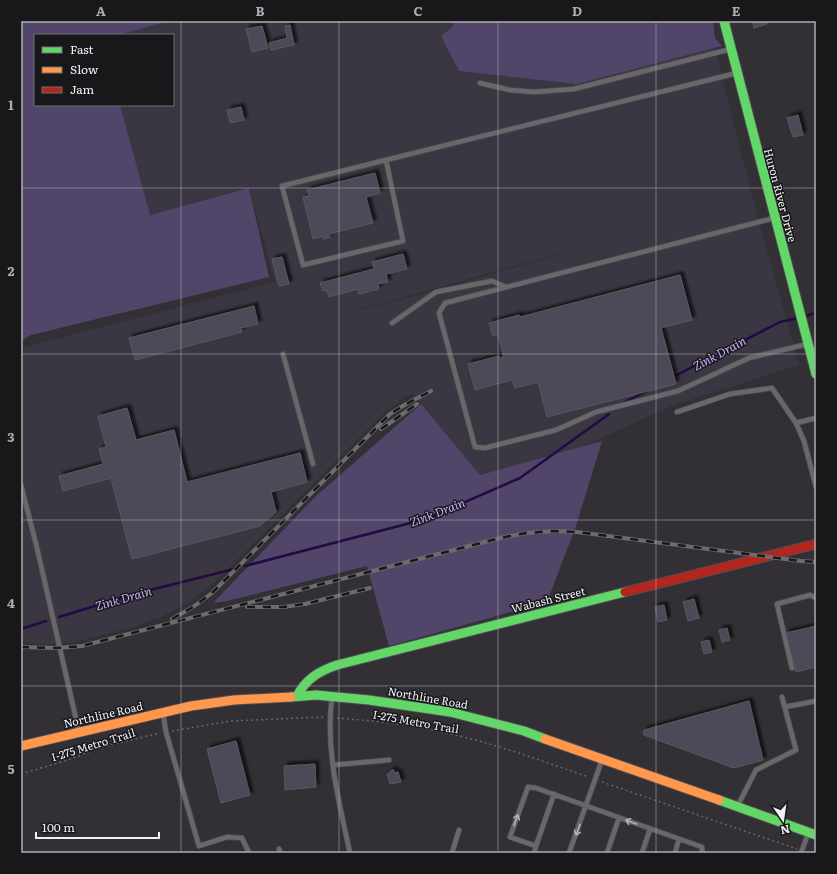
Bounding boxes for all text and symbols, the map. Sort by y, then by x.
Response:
text: A [96,1,106,20]
text: B [256,1,265,20]
text: C [413,1,423,20]
text: D [572,1,582,20]
text: E [732,1,741,20]
legend [34,34,174,106]
text: Fast [70,40,94,58]
text: Slow [70,60,99,78]
text: Jam [70,80,95,98]
text: 1 [8,95,14,114]
street label: Huron River Drive [761,146,801,244]
text: 2 [8,261,15,280]
water label: Zink Drain [689,331,749,375]
text: 3 [7,427,15,446]
water label: Zink Drain [407,493,467,531]
water label: Zink Drain [93,581,153,615]
street label: Wabash Street [509,582,587,616]
text: 4 [7,593,15,612]
street label: Northline Road [387,682,470,712]
street label: Northline Road [62,697,145,731]
street label: I-275 Metro Trail [372,706,461,736]
street label: I-275 Metro Trail [49,724,137,764]
text: 5 [7,759,15,778]
north arrow [763,800,803,840]
scale bar [36,814,159,840]
one-way arrow [513,814,521,826]
text: 100 m [42,818,75,836]
one-way arrow [625,818,637,826]
text: N [779,822,792,840]
one-way arrow [573,823,581,835]

